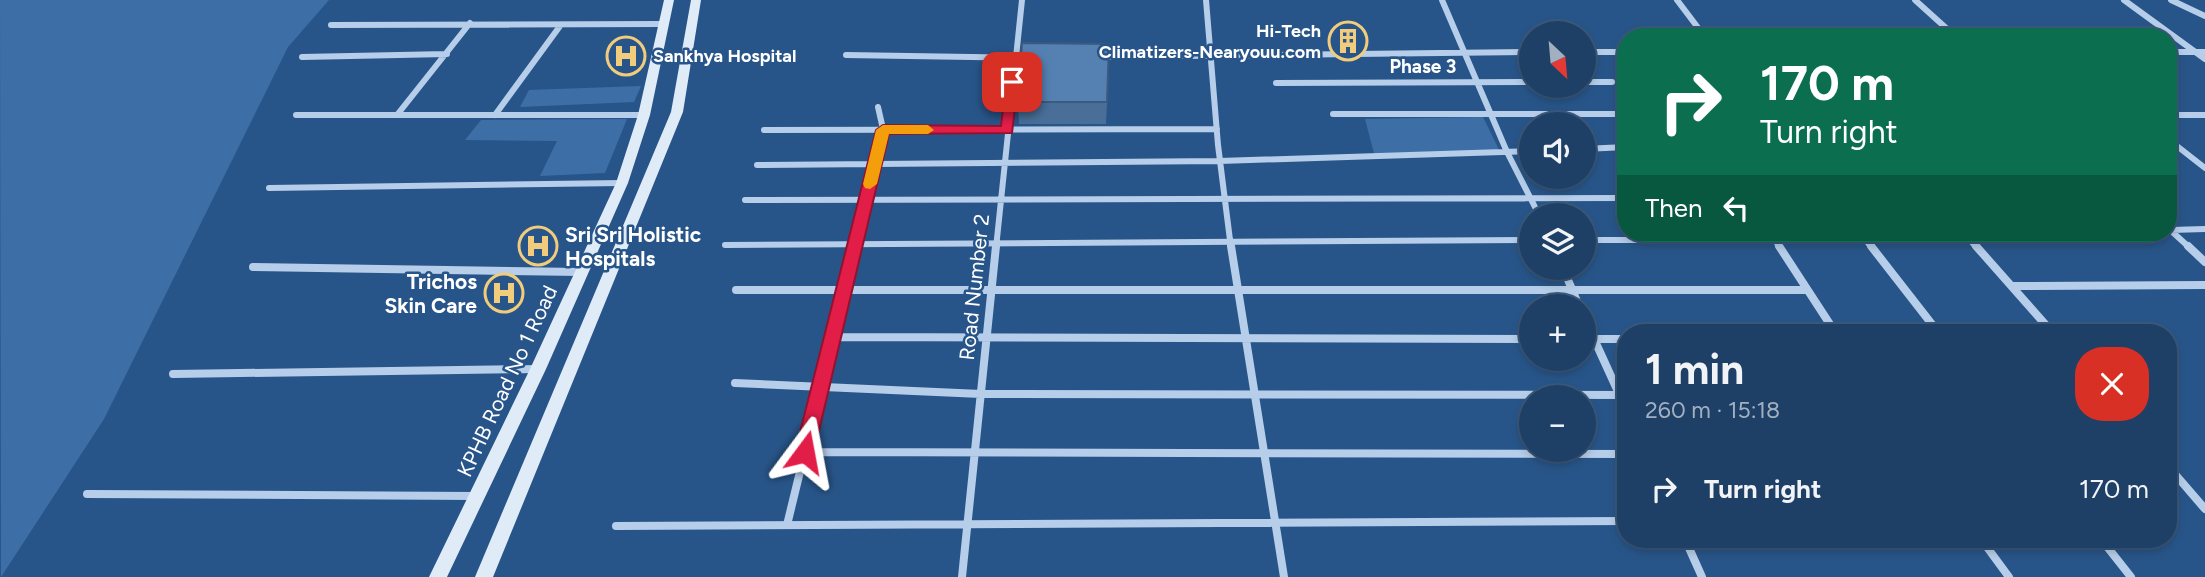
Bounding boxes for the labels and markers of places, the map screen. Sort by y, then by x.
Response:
place label: Hi-Tech Climatizers-Nearyouu.com [1099,20,1321,63]
building icon: Hi-Tech Climatizers-Nearyouu.com [1327,20,1369,62]
hospital icon: Sankhya Hospital [605,35,647,77]
place label: Sankhya Hospital [653,45,796,67]
pin [982,52,1042,112]
place label: Sri Sri Holistic Hospitals [565,222,702,271]
hospital icon: Sri Sri Holistic Hospitals [517,225,559,267]
place label: Trichos Skin Care [385,269,477,318]
hospital icon: Trichos Skin Care [483,272,525,314]

